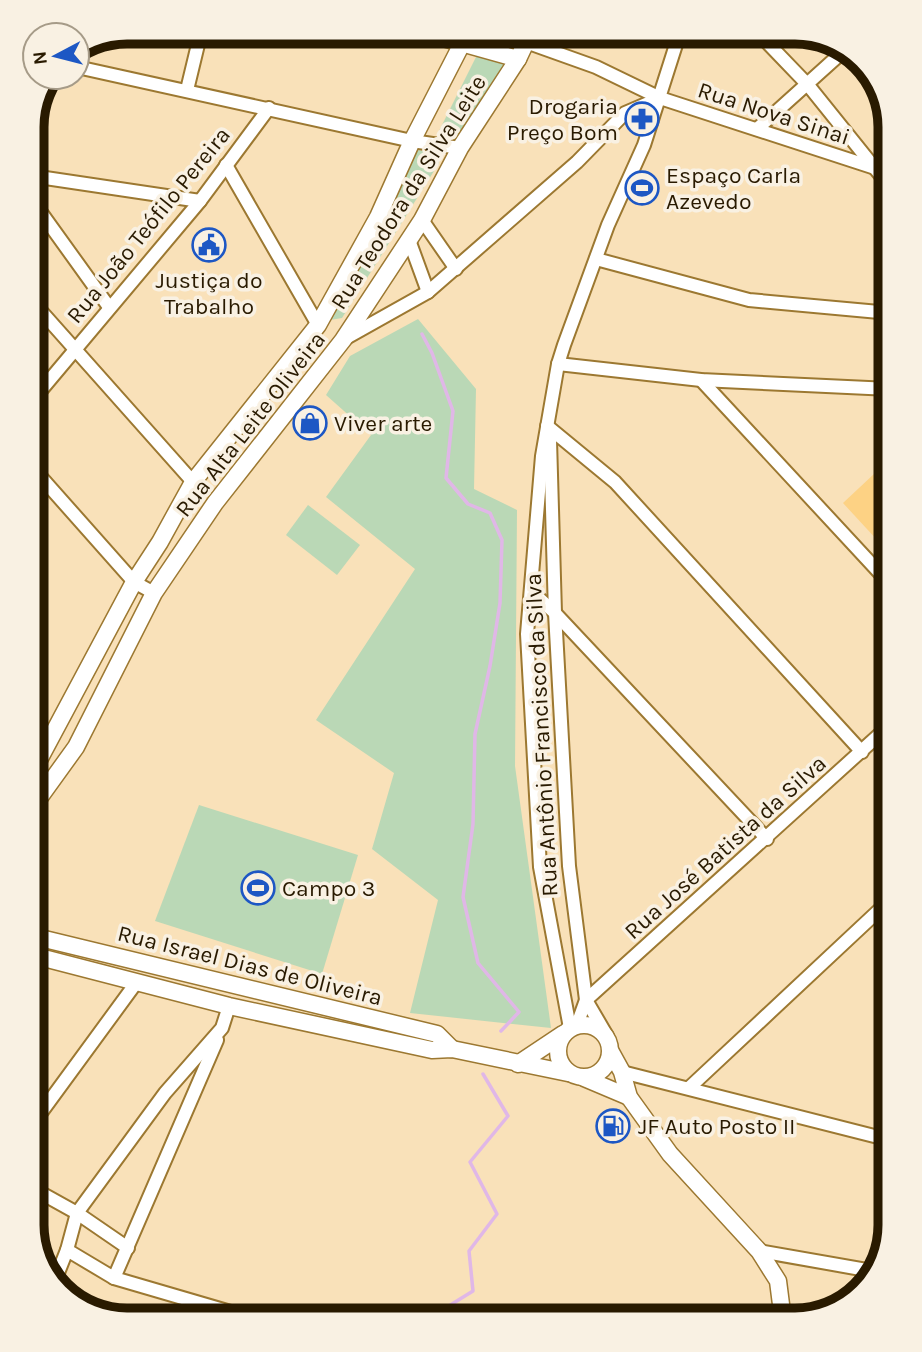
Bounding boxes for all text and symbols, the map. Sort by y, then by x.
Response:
north arrow [21,21,91,91]
text: N [28,50,52,66]
street label: Rua Teodora da Silva Leite [325,70,492,315]
street label: Rua Nova Sinai [694,76,853,151]
place label: Drogaria Preço Bom [507,93,618,146]
pharmacy icon: Drogaria Preço Bom [623,100,661,138]
street label: Rua João Teófilo Pereira [61,122,236,329]
place label: Espaço Carla Azevedo [666,162,801,215]
sports icon: Espaço Carla Azevedo [623,169,661,207]
public building icon: Justiça do Trabalho [190,226,228,264]
place label: Justiça do Trabalho [156,267,262,320]
street label: Rua Alta Leite Oliveira [170,326,331,522]
shop icon: Viver arte [291,404,329,442]
place label: Viver arte [334,410,432,437]
street label: Rua Antônio Francisco da Silva [520,572,563,897]
street label: Rua José Batista da Silva [619,750,832,945]
sports icon: Campo 3 [239,869,277,907]
place label: Campo 3 [282,875,375,902]
street label: Rua Israel Dias de Oliveira [115,920,385,1011]
fuel station icon: JF Auto Posto II [594,1107,632,1145]
place label: JF Auto Posto II [638,1113,796,1140]

